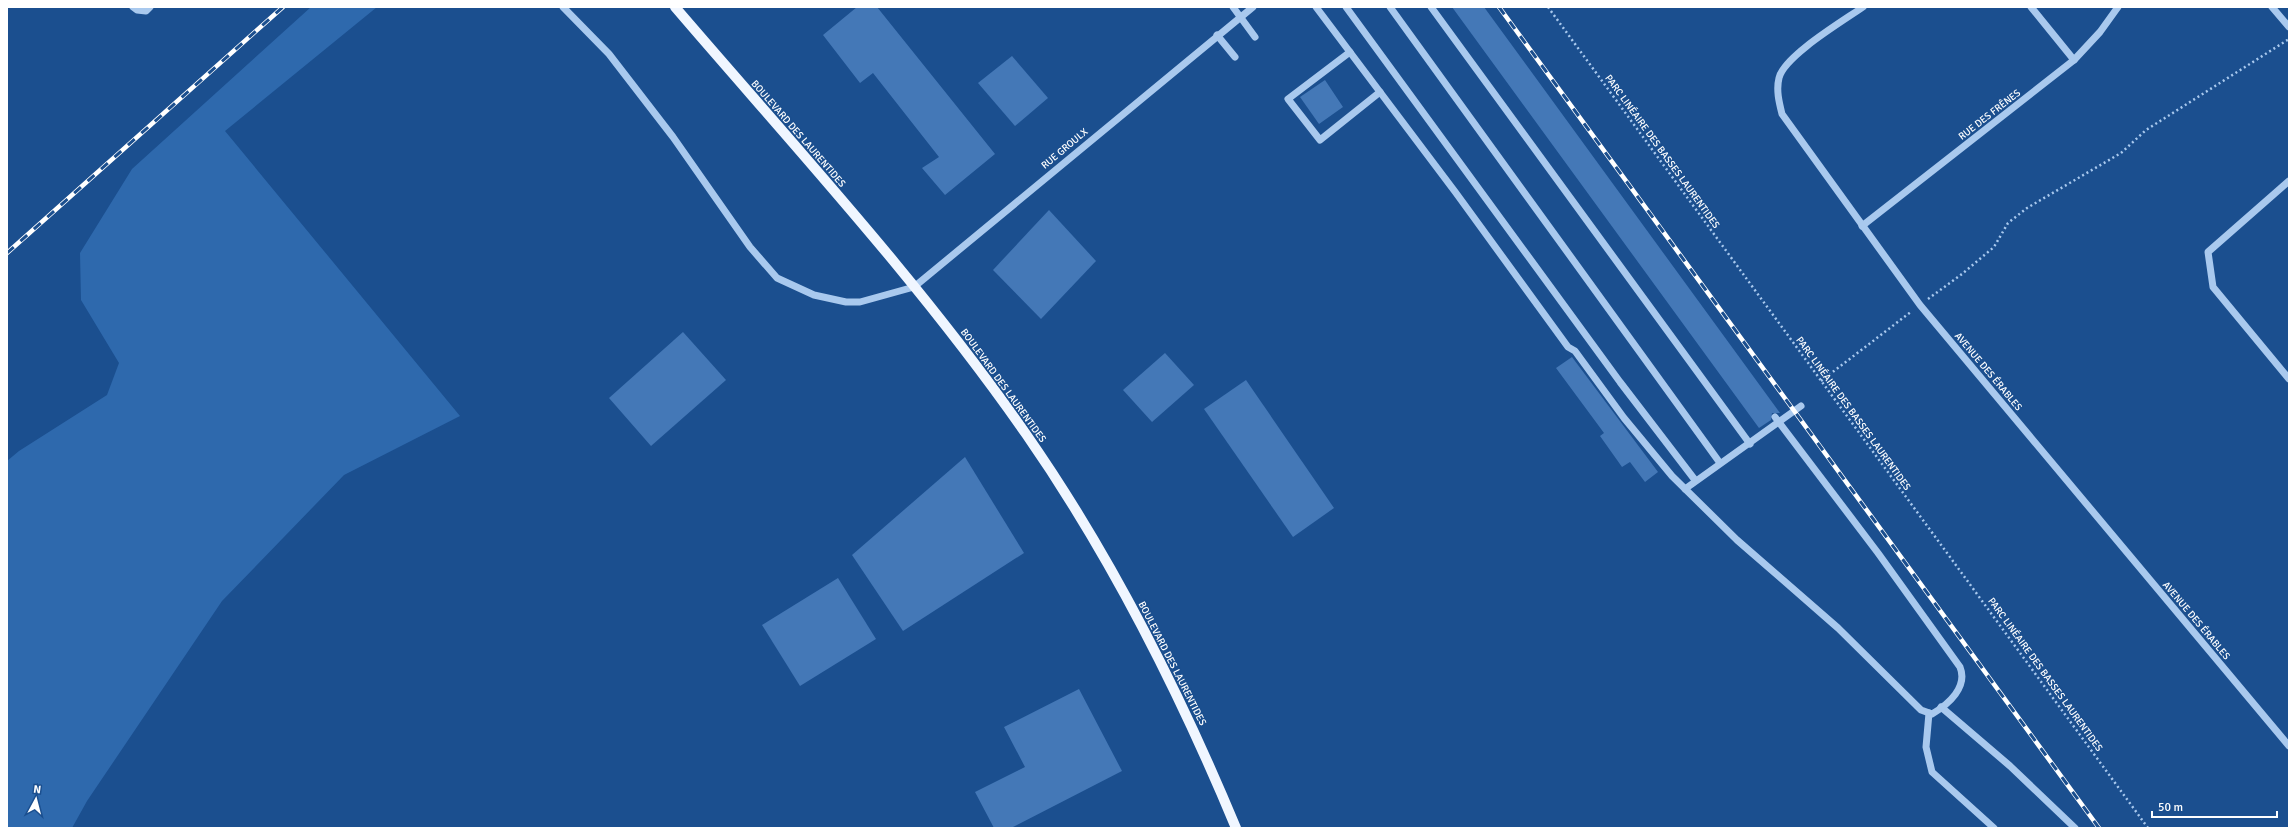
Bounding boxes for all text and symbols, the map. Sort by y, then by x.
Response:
street label: PARC LINÉAIRE DES BASSES LAURENTIDES [1602,72,1723,231]
street label: BOULEVARD DES LAURENTIDES [749,78,848,190]
street label: RUE DES FRÊNES [1956,87,2023,143]
street label: RUE GROULX [1039,126,1090,172]
street label: BOULEVARD DES LAURENTIDES [958,326,1049,445]
street label: AVENUE DES ÉRABLES [1952,329,2026,414]
street label: PARC LINÉAIRE DES BASSES LAURENTIDES [1793,334,1914,493]
street label: AVENUE DES ÉRABLES [2160,578,2234,663]
street label: PARC LINÉAIRE DES BASSES LAURENTIDES [1985,595,2106,754]
street label: BOULEVARD DES LAURENTIDES [1135,599,1209,728]
north arrow [16,779,56,819]
text: N [33,783,42,796]
scale bar [2152,793,2277,819]
text: 50 m [2158,800,2183,815]

